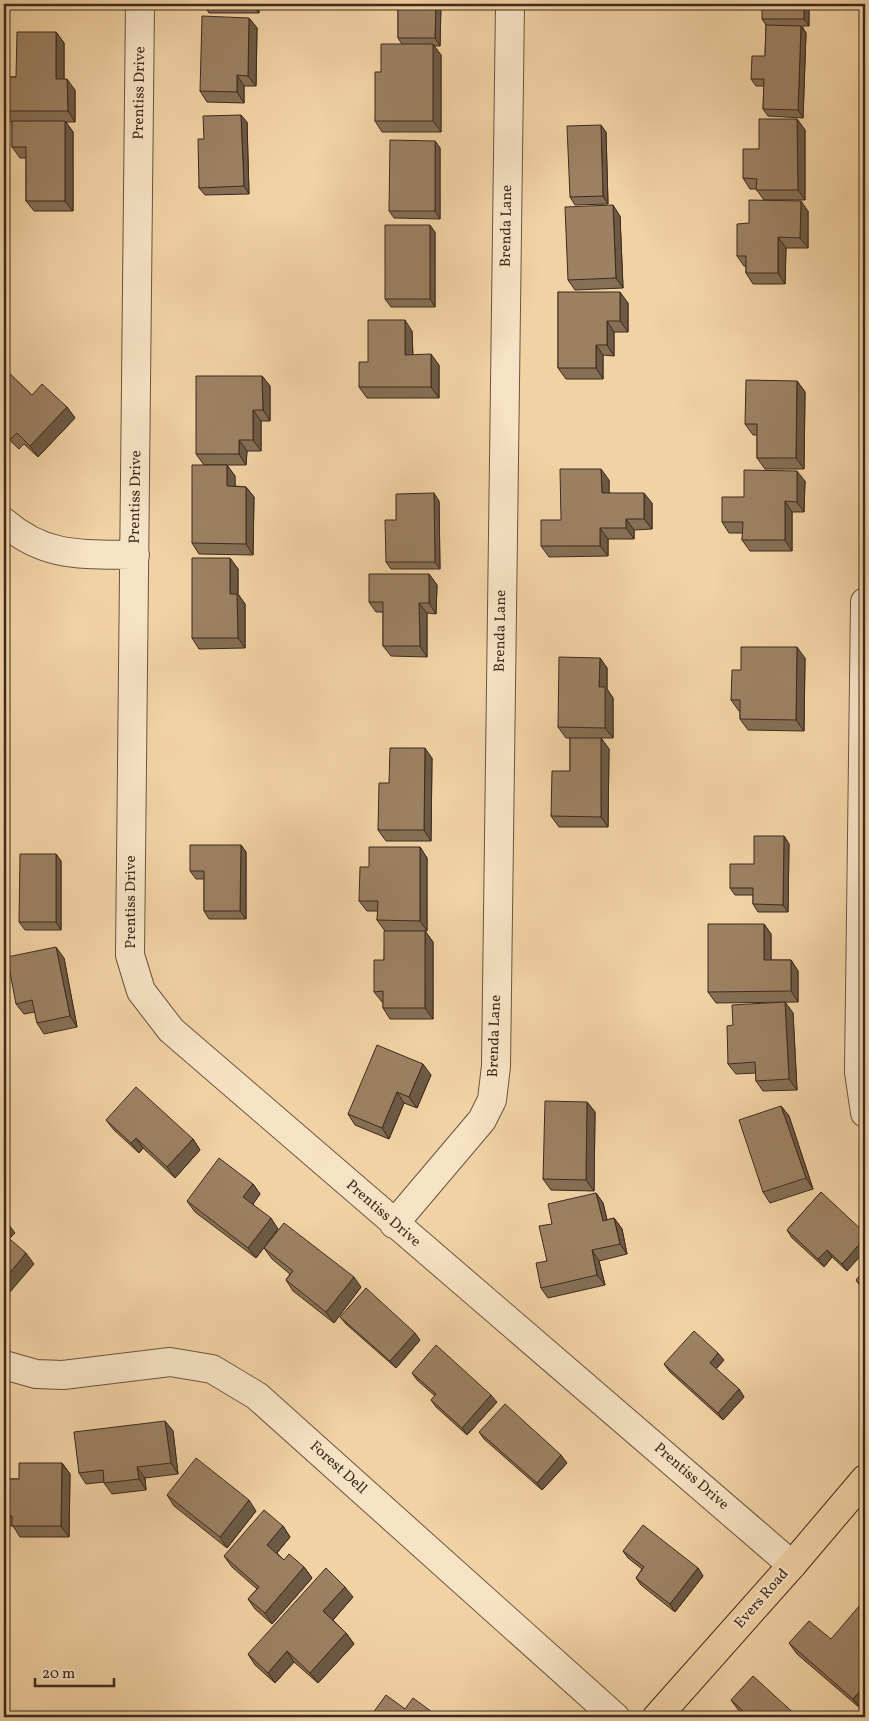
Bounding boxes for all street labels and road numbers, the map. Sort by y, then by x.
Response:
street label: Prentiss Drive [129,46,151,140]
street label: Brenda Lane [496,185,518,267]
street label: Prentiss Drive [125,450,147,544]
street label: Brenda Lane [490,590,512,672]
street label: Prentiss Drive [121,855,142,949]
street label: Brenda Lane [483,994,507,1078]
street label: Prentiss Drive [341,1175,425,1253]
street label: Forest Dell [305,1437,371,1499]
street label: Prentiss Drive [649,1438,733,1516]
street label: Evers Road [730,1564,794,1634]

